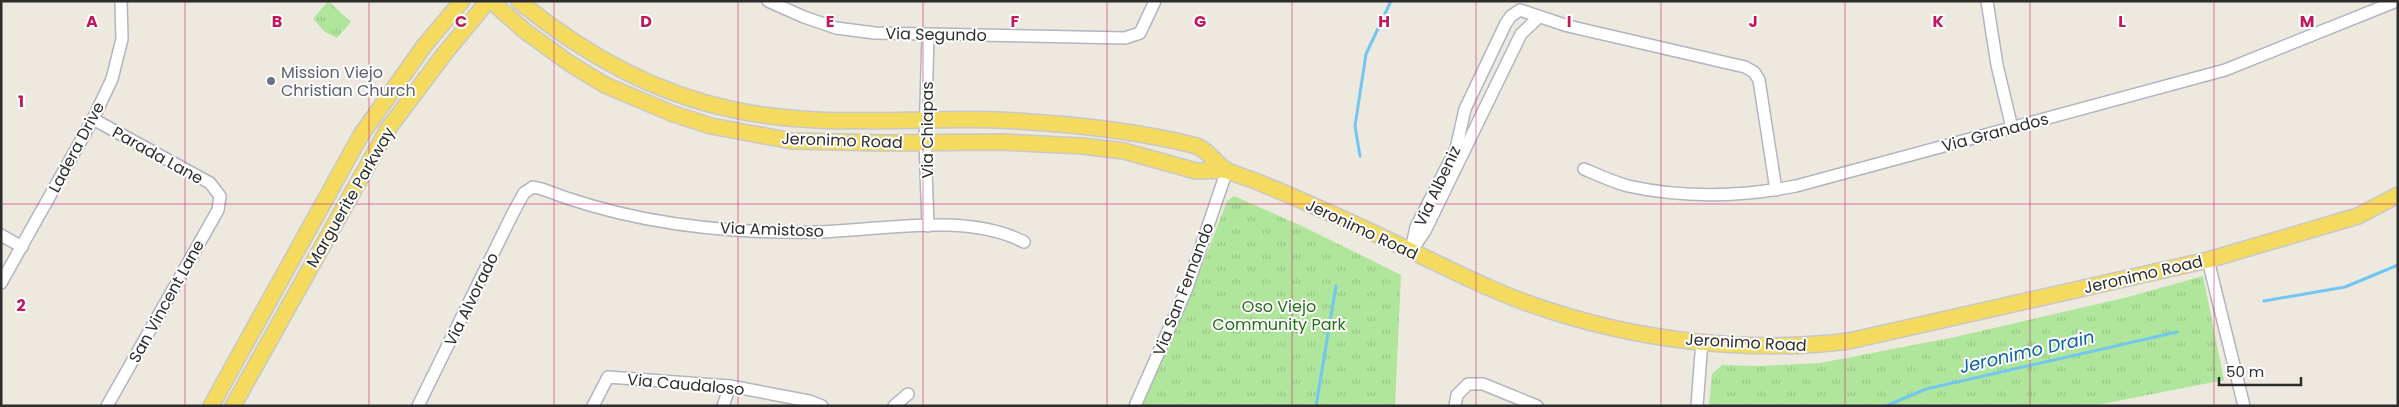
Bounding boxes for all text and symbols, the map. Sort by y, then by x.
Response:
text: A [86,10,98,33]
text: B [272,10,282,33]
text: C [455,10,467,33]
text: D [640,10,652,33]
text: E [826,10,834,33]
text: F [1011,10,1020,33]
text: G [1194,10,1206,33]
text: H [1378,10,1390,33]
text: I [1567,10,1571,33]
text: J [1748,10,1758,33]
text: K [1932,10,1944,33]
text: L [2118,10,2126,33]
text: M [2300,10,2314,33]
street label: Via Segundo [885,22,987,47]
place label: Mission Viejo Christian Church [281,61,416,102]
marker: Mission Viejo Christian Church [265,75,277,87]
street label: Via Chiapas [916,81,939,179]
text: 1 [18,90,24,113]
street label: Ladera Drive [43,98,110,197]
street label: Via Granados [1939,107,2051,158]
street label: Parada Lane [108,121,207,190]
street label: Marguerite Parkway [301,123,400,272]
street label: Jeronimo Road [781,127,903,154]
street label: Via Albeniz [1409,142,1466,230]
street label: Jeronimo Road [1302,193,1422,266]
street label: Via Amistoso [720,216,824,243]
street label: Via San Fernando [1147,219,1219,359]
street label: San Vincent Lane [123,235,210,367]
street label: Via Alvorado [439,249,504,350]
street label: Jeronimo Road [2081,250,2205,299]
text: 2 [16,294,26,317]
park label: Oso Viejo Community Park [1212,295,1346,336]
water label: Jeronimo Drain [1957,324,2097,379]
street label: Jeronimo Road [1685,328,1807,357]
scale bar [2219,354,2302,386]
text: 50 m [2226,361,2264,382]
street label: Via Caudaloso [626,368,746,401]

